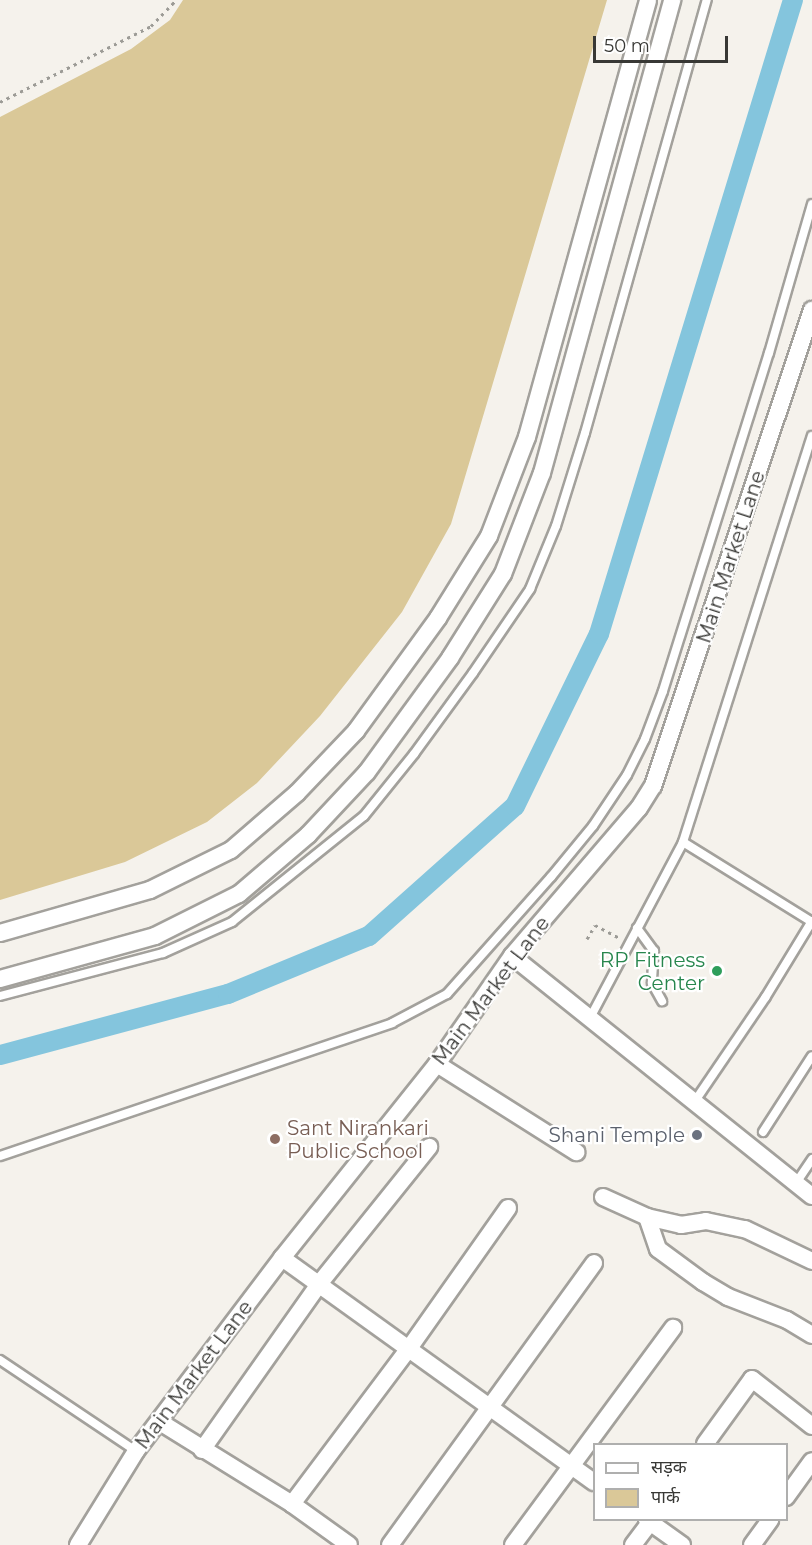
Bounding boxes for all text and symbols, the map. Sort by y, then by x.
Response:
scale bar [596,24,731,62]
text: 50 m [604,35,650,57]
street label: Main Market Lane [692,468,770,646]
street label: Main Market Lane [427,912,555,1070]
place label: RP Fitness Center [600,948,705,995]
marker: RP Fitness Center [710,964,724,978]
place label: Sant Nirankari Public School [287,1116,429,1163]
place label: Shani Temple [549,1123,685,1147]
marker: Shani Temple [690,1128,704,1142]
marker: Sant Nirankari Public School [268,1132,282,1146]
street label: Main Market Lane [130,1296,258,1454]
legend [593,1443,788,1521]
text: सड़क [651,1456,687,1478]
text: पार्क [651,1486,680,1508]

